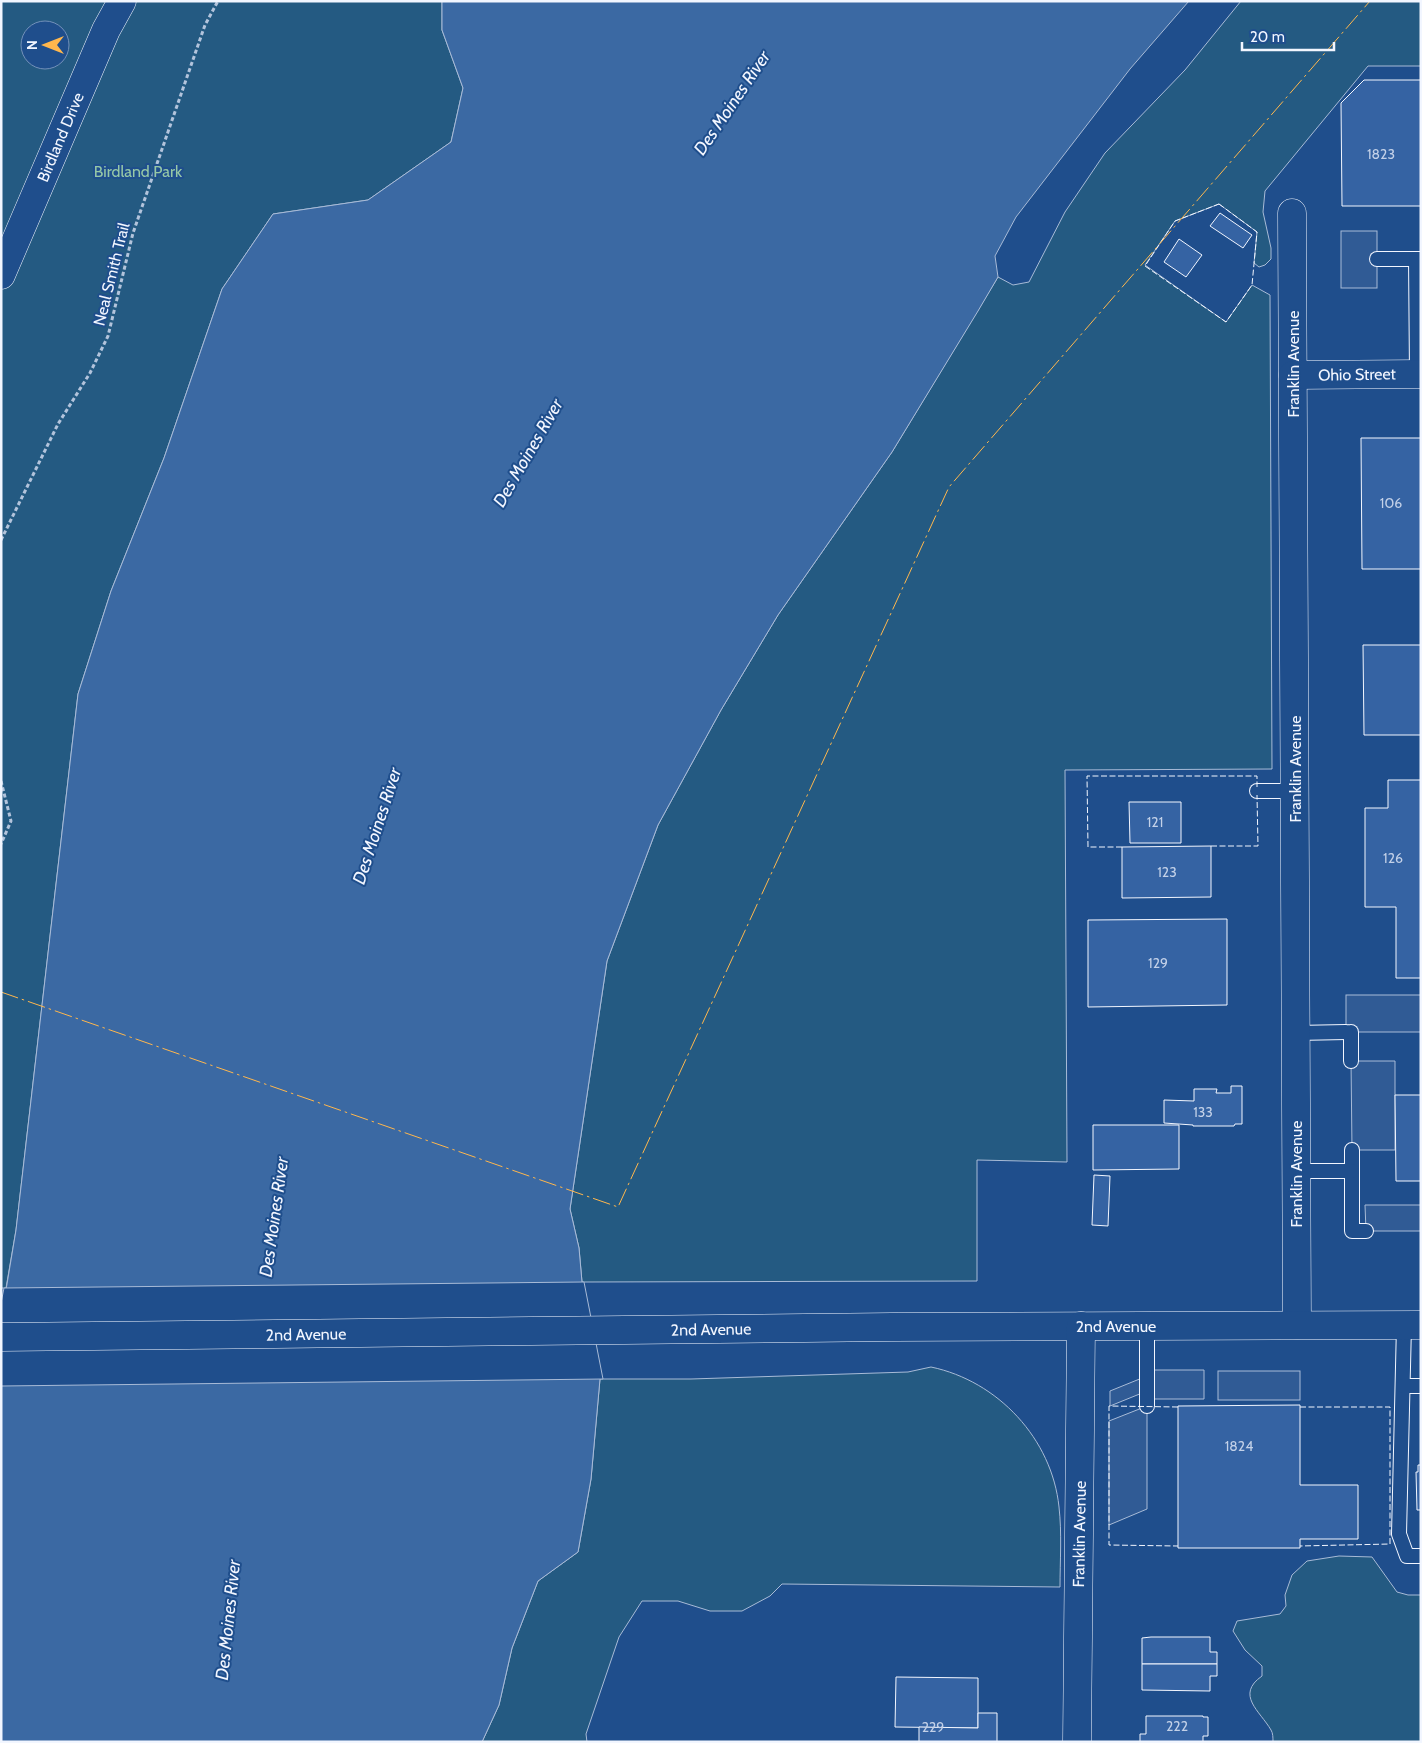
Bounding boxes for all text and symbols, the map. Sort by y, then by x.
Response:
north arrow [20,20,70,70]
scale bar [1242,20,1334,52]
text: 20 m [1250,28,1285,46]
text: N [23,40,41,50]
water label: Des Moines River [689,45,776,159]
street label: Birdland Drive [33,90,88,185]
house number: 1823 [1367,145,1395,163]
park label: Birdland Park [94,162,183,181]
street label: Neal Smith Trail [90,220,134,328]
street label: Franklin Avenue [1284,311,1303,417]
street label: Ohio Street [1318,364,1397,385]
water label: Des Moines River [488,394,569,511]
house number: 106 [1380,494,1402,512]
street label: Franklin Avenue [1286,716,1305,822]
water label: Des Moines River [348,764,407,887]
house number: 121 [1147,813,1163,831]
house number: 126 [1383,849,1403,867]
house number: 123 [1157,863,1177,881]
house number: 129 [1148,954,1168,972]
house number: 133 [1193,1103,1213,1121]
street label: Franklin Avenue [1287,1121,1306,1227]
water label: Des Moines River [255,1154,294,1278]
street label: 2nd Avenue [1076,1317,1156,1336]
street label: 2nd Avenue [671,1319,751,1340]
street label: 2nd Avenue [266,1324,346,1345]
house number: 1824 [1225,1437,1253,1455]
street label: Franklin Avenue [1069,1480,1090,1588]
water label: Des Moines River [211,1557,245,1681]
house number: 222 [1166,1717,1188,1735]
house number: 229 [922,1718,944,1736]

